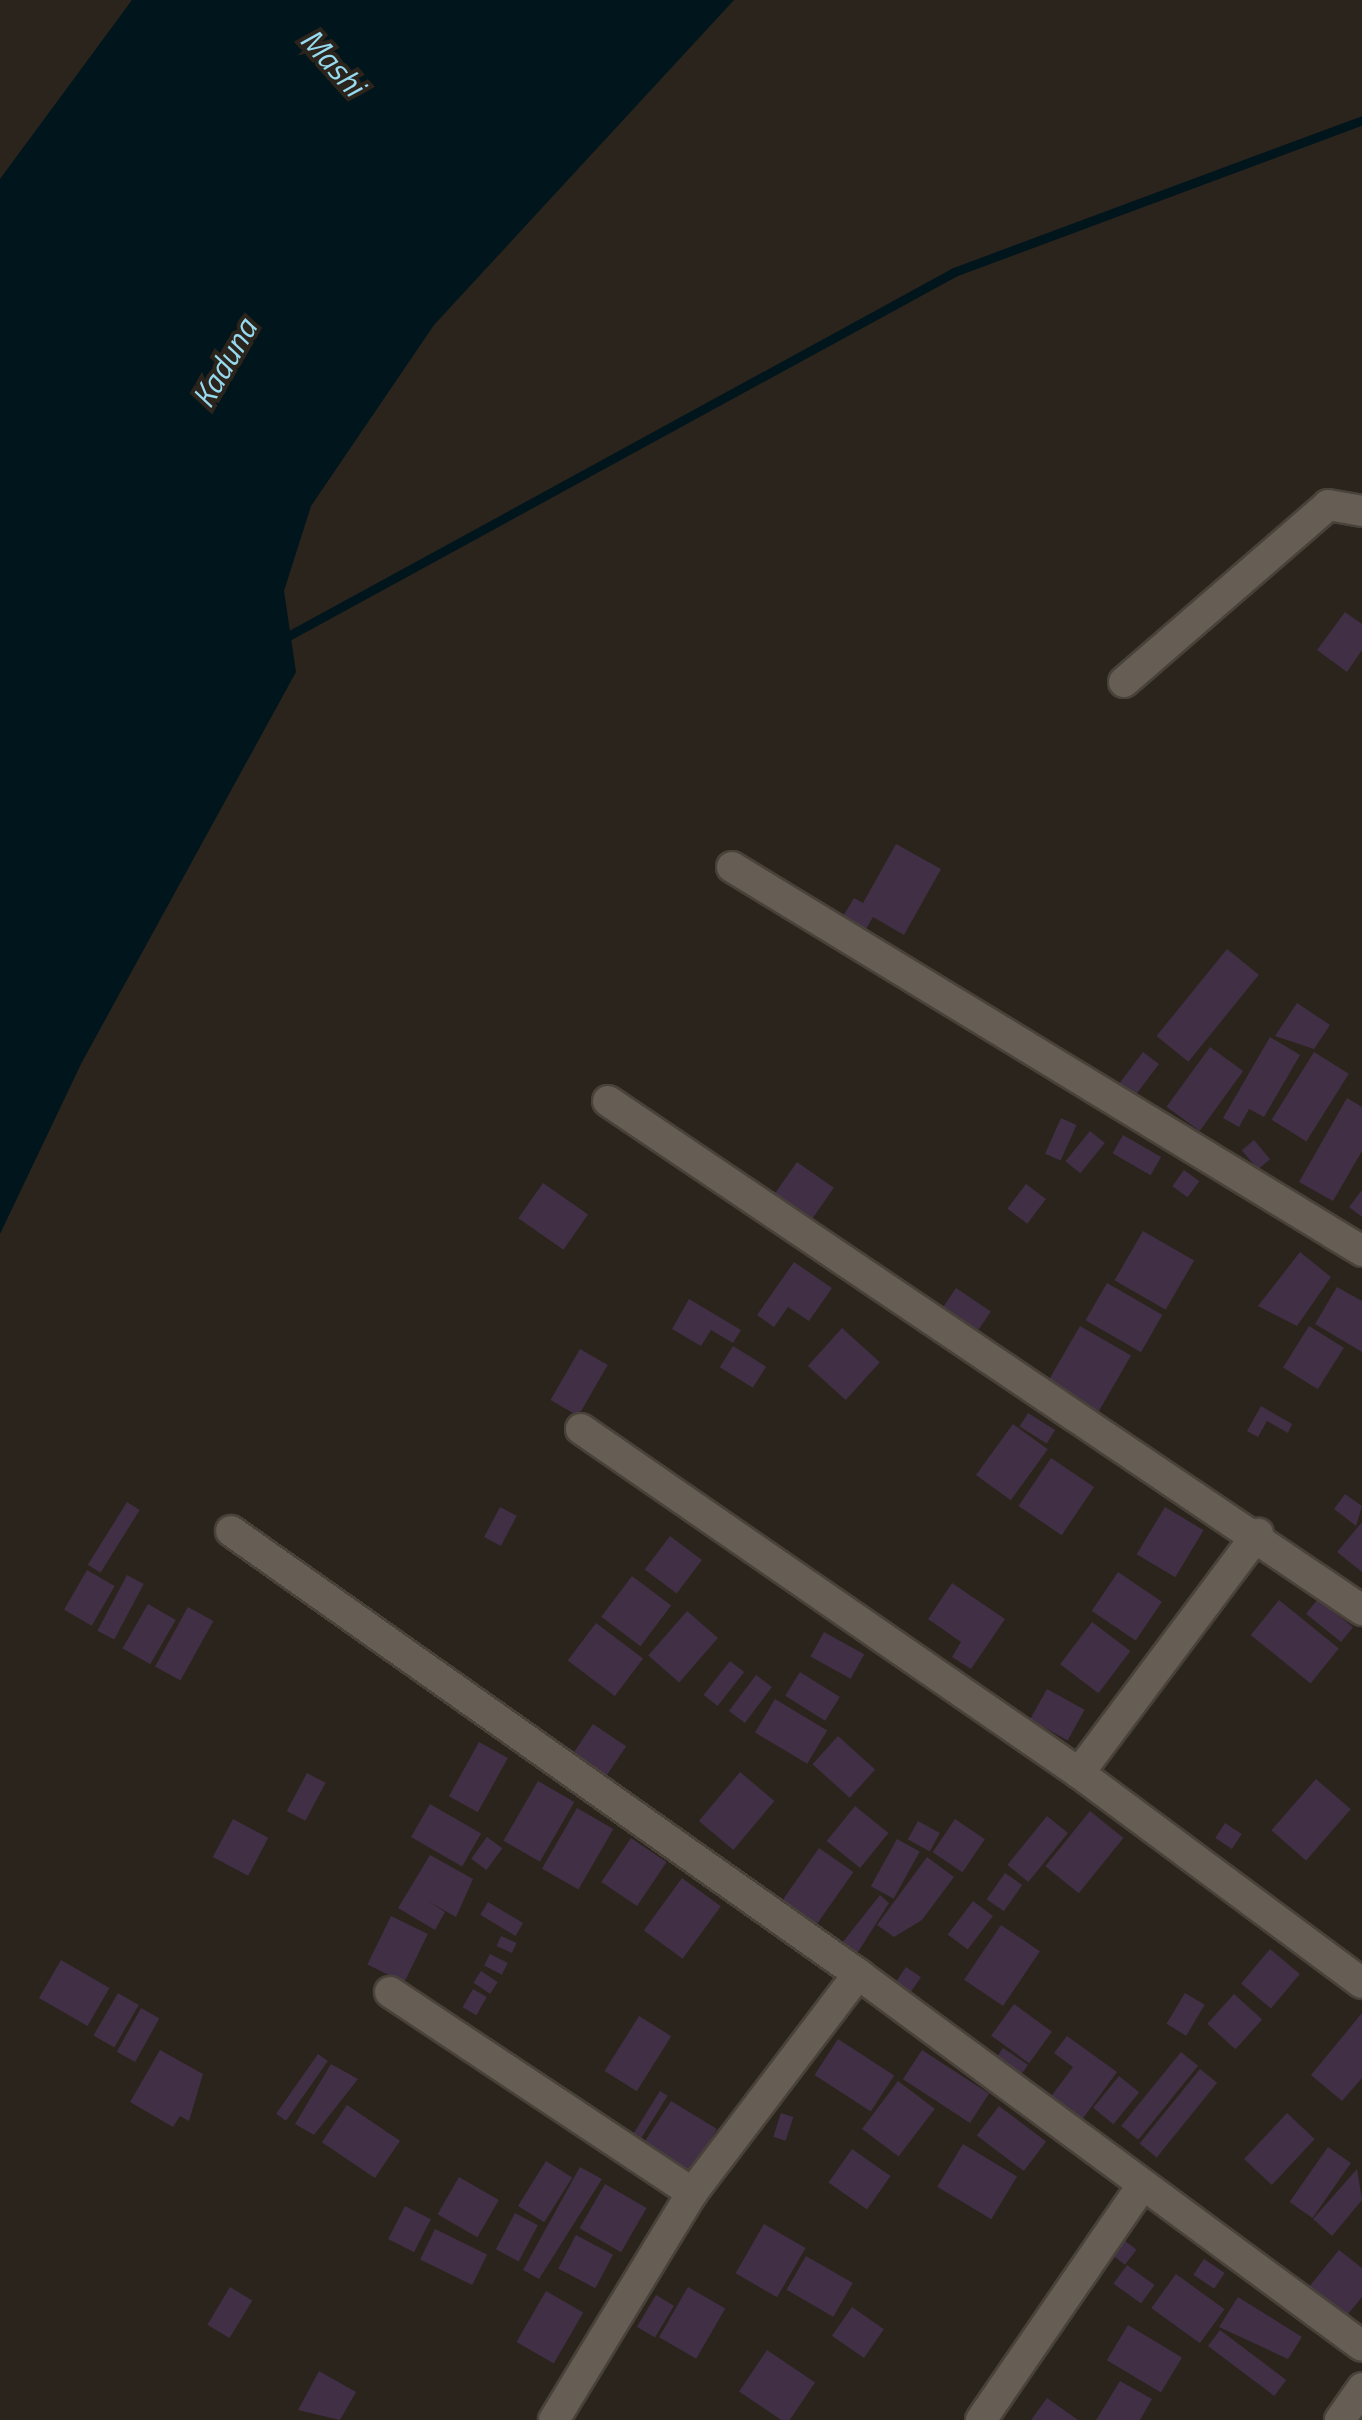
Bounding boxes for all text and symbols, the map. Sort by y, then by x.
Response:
water label: Mashi [293,21,373,103]
water label: Kaduna [183,312,265,414]

